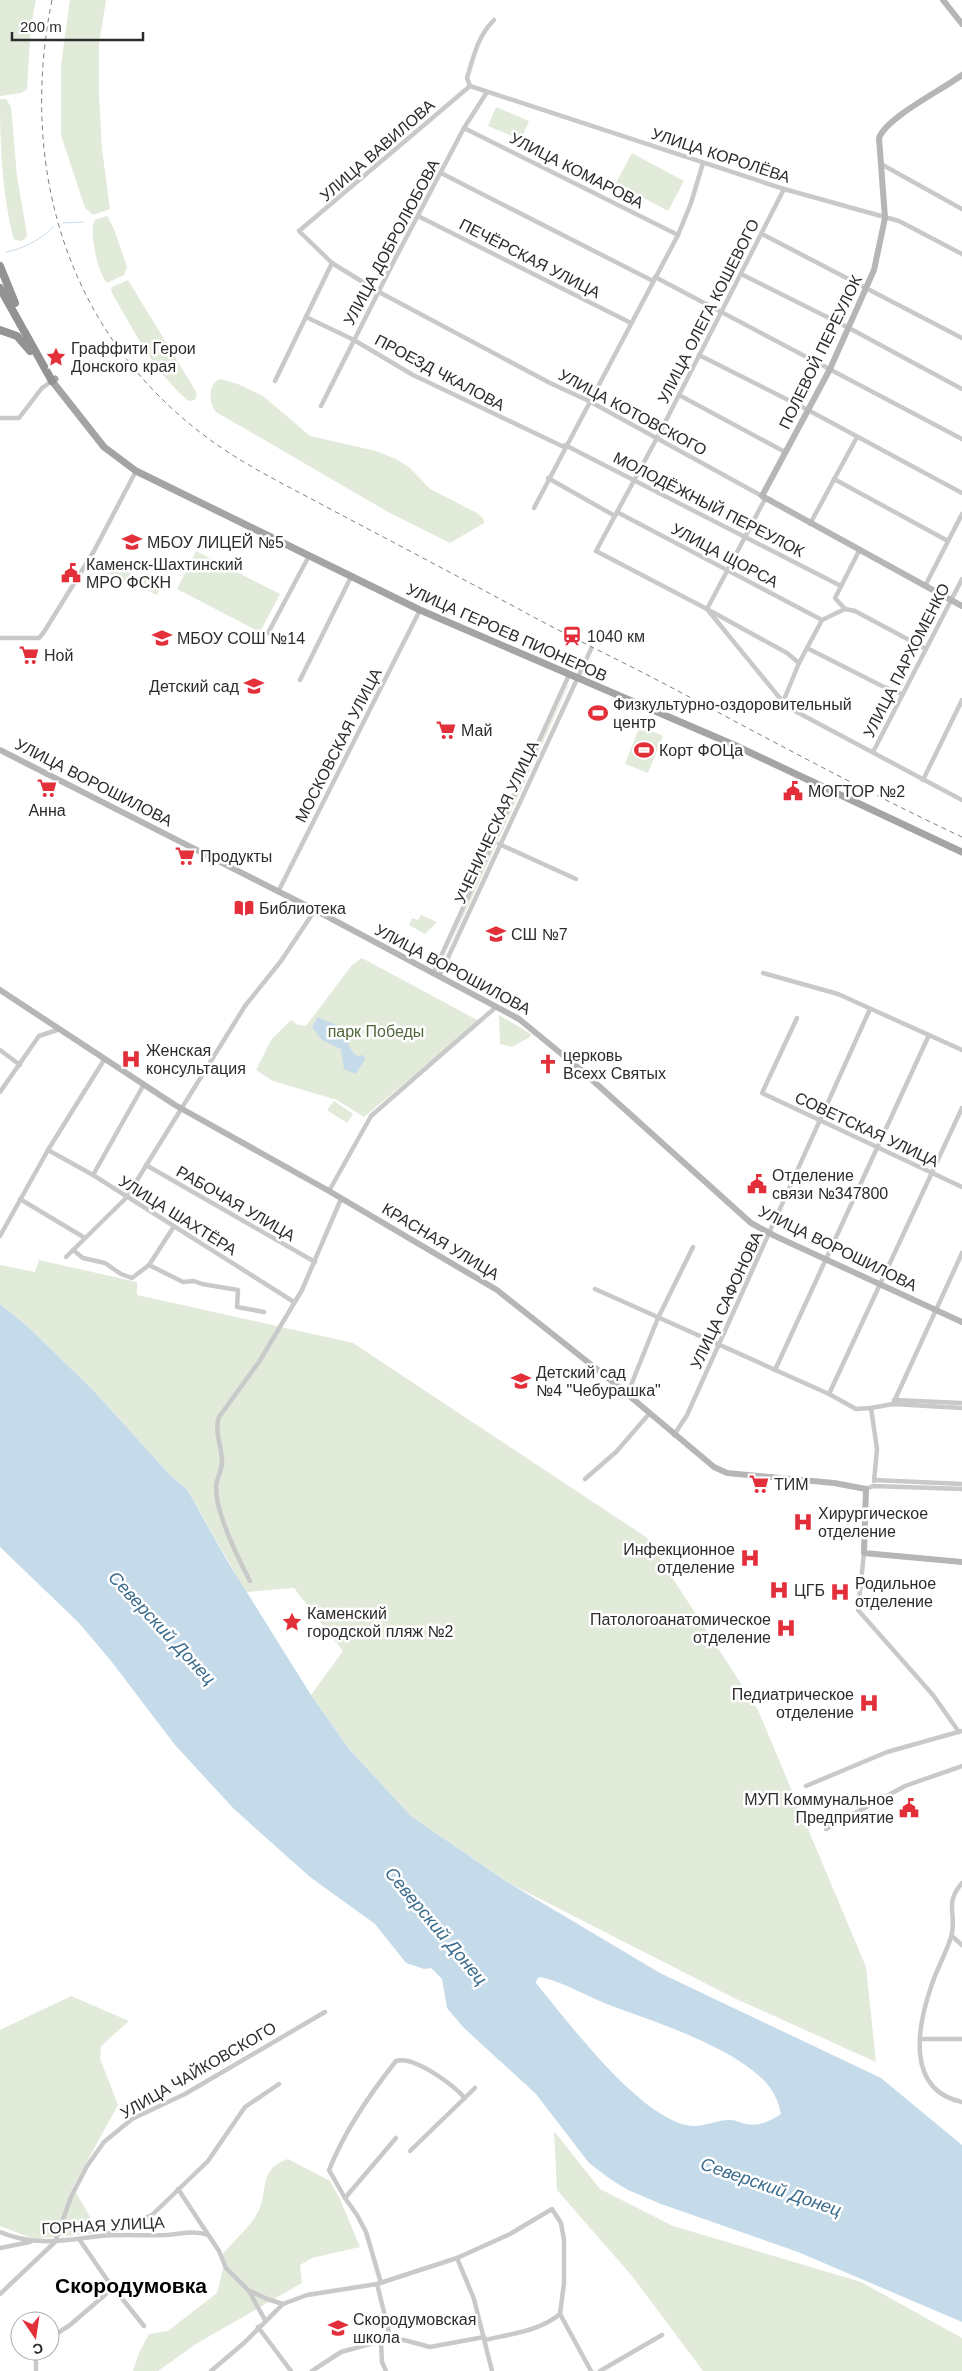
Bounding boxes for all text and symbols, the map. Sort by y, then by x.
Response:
scale bar [12,10,144,42]
text: 200 m [20,18,62,35]
street label: УЛИЦА ВАВИЛОВА [317,96,438,204]
street label: УЛИЦА КОРОЛЁВА [649,125,793,186]
street label: УЛИЦА КОМАРОВА [507,129,647,212]
street label: УЛИЦА ДОБРОЛЮБОВА [340,156,443,328]
street label: ПЕЧЁРСКАЯ УЛИЦА [457,216,603,302]
street label: УЛИЦА ОЛЕГА КОШЕВОГО [654,216,762,406]
street label: ПОЛЕВОЙ ПЕРЕУЛОК [775,272,865,432]
street label: ПРОЕЗД ЧКАЛОВА [372,331,508,414]
place label: Граффити Герои Донского края [71,340,196,375]
place icon: Граффити Герои Донского края [45,346,67,368]
street label: УЛИЦА КОТОВСКОГО [556,366,710,459]
street label: МОЛОДЁЖНЫЙ ПЕРЕУЛОК [611,448,808,560]
street label: УЛИЦА ЩОРСА [669,520,781,591]
school or university icon: МБОУ ЛИЦЕЙ №5 [121,531,143,553]
place label: МБОУ ЛИЦЕЙ №5 [147,533,284,551]
place label: Каменск-Шахтинский МРО ФСКН [86,556,243,591]
public building icon: Каменск-Шахтинский МРО ФСКН [60,562,82,584]
street label: УЛИЦА ГЕРОЕВ ПИОНЕРОВ [404,580,610,684]
street label: УЛИЦА ПАРХОМЕНКО [860,580,953,740]
station icon: 1040 км [561,625,583,647]
school or university icon: МБОУ СОШ №14 [151,627,173,649]
place label: 1040 км [587,628,645,645]
place label: МБОУ СОШ №14 [177,630,305,647]
supermarket icon: Ной [18,644,40,666]
place label: Ной [44,647,73,664]
street label: МОСКОВСКАЯ УЛИЦА [292,665,385,825]
school or university icon: Детский сад [243,675,265,697]
place label: Детский сад [149,678,240,695]
place label: Физкультурно-оздоровительный центр [613,696,852,731]
sports icon: Физкультурно-оздоровительный центр [587,702,609,724]
supermarket icon: Май [435,719,457,741]
place label: Май [461,722,492,739]
street label: УЛИЦА ВОРОШИЛОВА [12,735,175,830]
street label: УЧЕНИЧЕСКАЯ УЛИЦА [451,738,542,906]
sports icon: Корт ФОЦа [633,739,655,761]
place label: Корт ФОЦа [659,742,743,759]
supermarket icon: Анна [36,777,58,799]
public building icon: МОГТОР №2 [782,780,804,802]
place label: МОГТОР №2 [808,783,905,800]
place label: Анна [28,802,66,819]
supermarket icon: Продукты [174,845,196,867]
place label: Продукты [200,848,272,865]
library icon: Библиотека [233,897,255,919]
place label: Библиотека [259,900,346,917]
street label: УЛИЦА ВОРОШИЛОВА [372,921,534,1018]
school or university icon: СШ №7 [485,923,507,945]
place label: СШ №7 [511,926,568,943]
park label: парк Победы [328,1023,424,1040]
place label: Женская консультация [146,1042,246,1077]
place label: церковь Всехх Святых [563,1047,666,1082]
hospital icon: Женская консультация [120,1048,142,1070]
church icon: церковь Всехх Святых [537,1053,559,1075]
street label: СОВЕТСКАЯ УЛИЦА [792,1089,942,1170]
street label: РАБОЧАЯ УЛИЦА [173,1163,298,1244]
place label: Отделение связи №347800 [772,1167,888,1202]
street label: УЛИЦА ШАХТЁРА [116,1172,240,1259]
public building icon: Отделение связи №347800 [746,1173,768,1195]
street label: КРАСНАЯ УЛИЦА [379,1200,502,1283]
street label: УЛИЦА ВОРОШИЛОВА [756,1203,920,1294]
street label: УЛИЦА САФОНОВА [687,1229,766,1371]
place label: Детский сад №4 "Чебурашка" [536,1364,661,1399]
school or university icon: Детский сад №4 "Чебурашка" [510,1370,532,1392]
supermarket icon: ТИМ [748,1473,770,1495]
place label: ТИМ [774,1476,809,1493]
place label: Хирургическое отделение [818,1505,928,1540]
hospital icon: Хирургическое отделение [792,1511,814,1533]
place label: Инфекционное отделение [623,1541,735,1576]
hospital icon: Инфекционное отделение [739,1547,761,1569]
water label: Северский Донец [104,1567,220,1689]
place label: Родильное отделение [855,1575,936,1610]
hospital icon: ЦГБ [768,1579,790,1601]
hospital icon: Родильное отделение [829,1581,851,1603]
place label: ЦГБ [794,1582,825,1599]
place label: Каменский городской пляж №2 [307,1605,454,1640]
place icon: Каменский городской пляж №2 [281,1611,303,1633]
place label: Патологоанатомическое отделение [590,1611,771,1646]
hospital icon: Патологоанатомическое отделение [775,1617,797,1639]
place label: Педиатрическое отделение [732,1686,854,1721]
hospital icon: Педиатрическое отделение [858,1692,880,1714]
place label: МУП Коммунальное Предприятие [744,1791,894,1826]
public building icon: МУП Коммунальное Предприятие [898,1797,920,1819]
water label: Северский Донец [381,1863,491,1989]
street label: УЛИЦА ЧАЙКОВСКОГО [117,2018,279,2122]
water label: Северский Донец [698,2154,844,2220]
street label: ГОРНАЯ УЛИЦА [41,2214,165,2237]
district label: Скородумовка [55,2274,207,2297]
north arrow [10,2311,60,2361]
place label: Скородумовская школа [353,2311,476,2346]
school or university icon: Скородумовская школа [327,2317,349,2339]
text: С [31,2340,45,2358]

